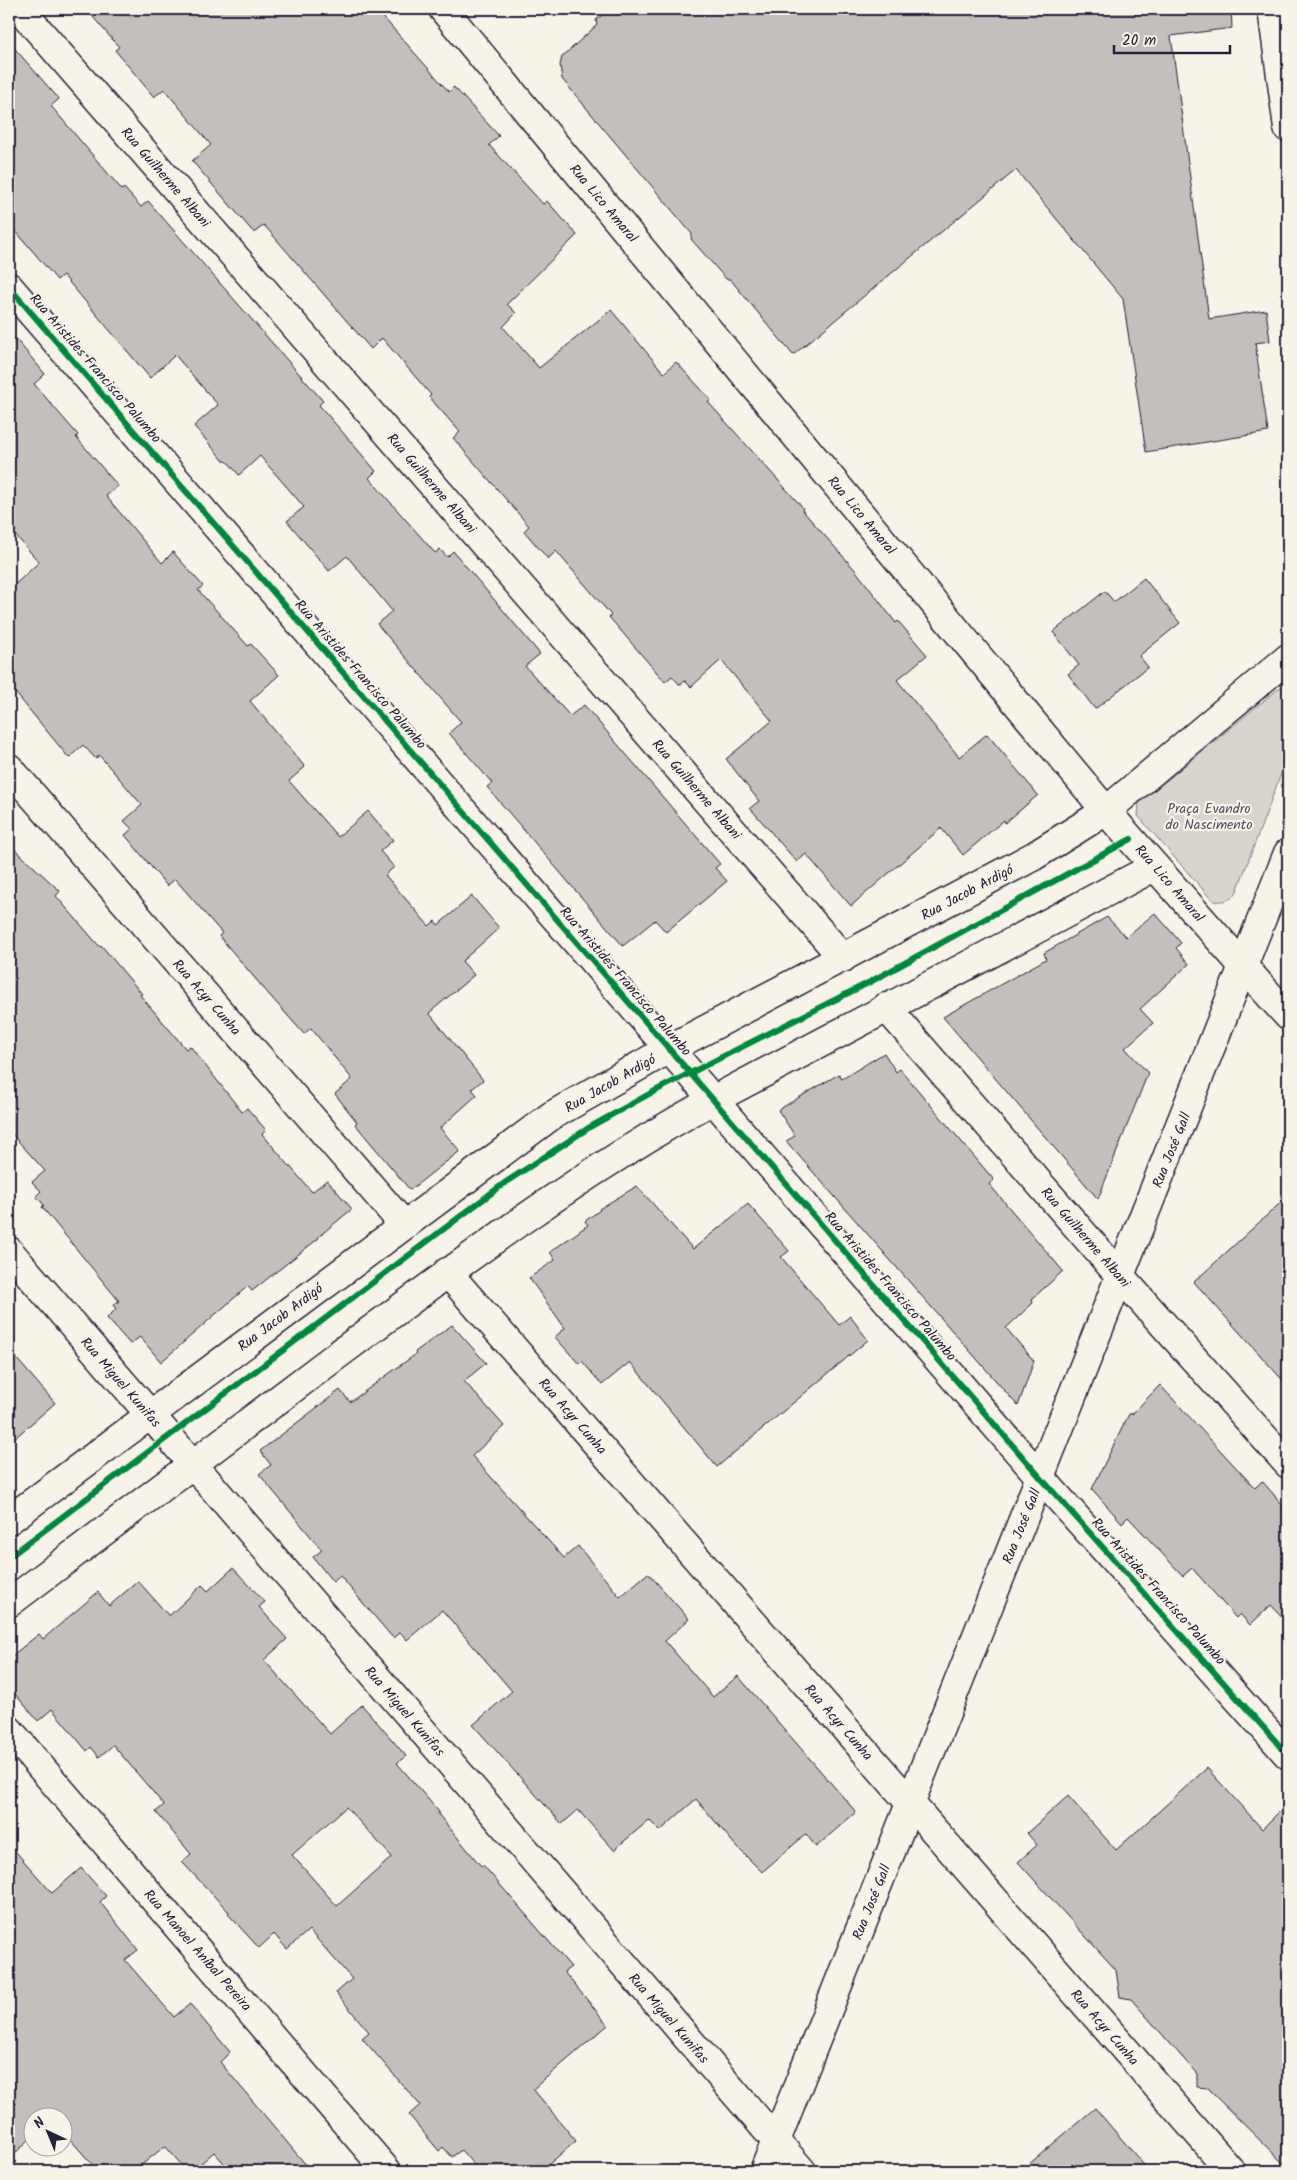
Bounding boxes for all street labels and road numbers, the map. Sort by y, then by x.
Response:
street label: Rua Guilherme Albani [115,122,216,233]
street label: Rua Lico Amaral [564,159,643,248]
street label: Rua Aristides Francisco Palumbo [24,289,167,448]
street label: Rua Guilherme Albani [381,428,482,539]
street label: Rua Lico Amaral [822,471,901,560]
street label: Rua Aristides Francisco Palumbo [289,595,432,754]
street label: Rua Guilherme Albani [646,734,747,845]
street label: Rua Lico Amaral [1129,840,1210,928]
street label: Rua Jacob Ardigó [917,859,1018,927]
street label: Rua Aristides Francisco Palumbo [554,902,697,1061]
street label: Rua Acyr Cunha [167,954,246,1041]
street label: Rua Jacob Ardigó [561,1048,661,1119]
street label: Rua José Gall [1147,1109,1197,1191]
street label: Rua Guilherme Albani [1035,1182,1136,1293]
street label: Rua Aristides Francisco Palumbo [819,1207,962,1366]
street label: Rua Jacob Ardigó [233,1278,329,1357]
street label: Rua Miguel Kunifas [75,1332,166,1433]
street label: Rua Acyr Cunha [533,1373,612,1460]
street label: Rua José Gall [997,1485,1047,1567]
street label: Rua Aristides Francisco Palumbo [1086,1513,1231,1670]
street label: Rua Miguel Kunifas [359,1661,450,1762]
street label: Rua Acyr Cunha [799,1679,878,1766]
street label: Rua José Gall [847,1861,897,1943]
street label: Rua Manoel Aníbal Pereira [138,1885,257,2017]
street label: Rua Miguel Kunifas [623,1968,714,2069]
street label: Rua Acyr Cunha [1065,1984,1144,2071]

